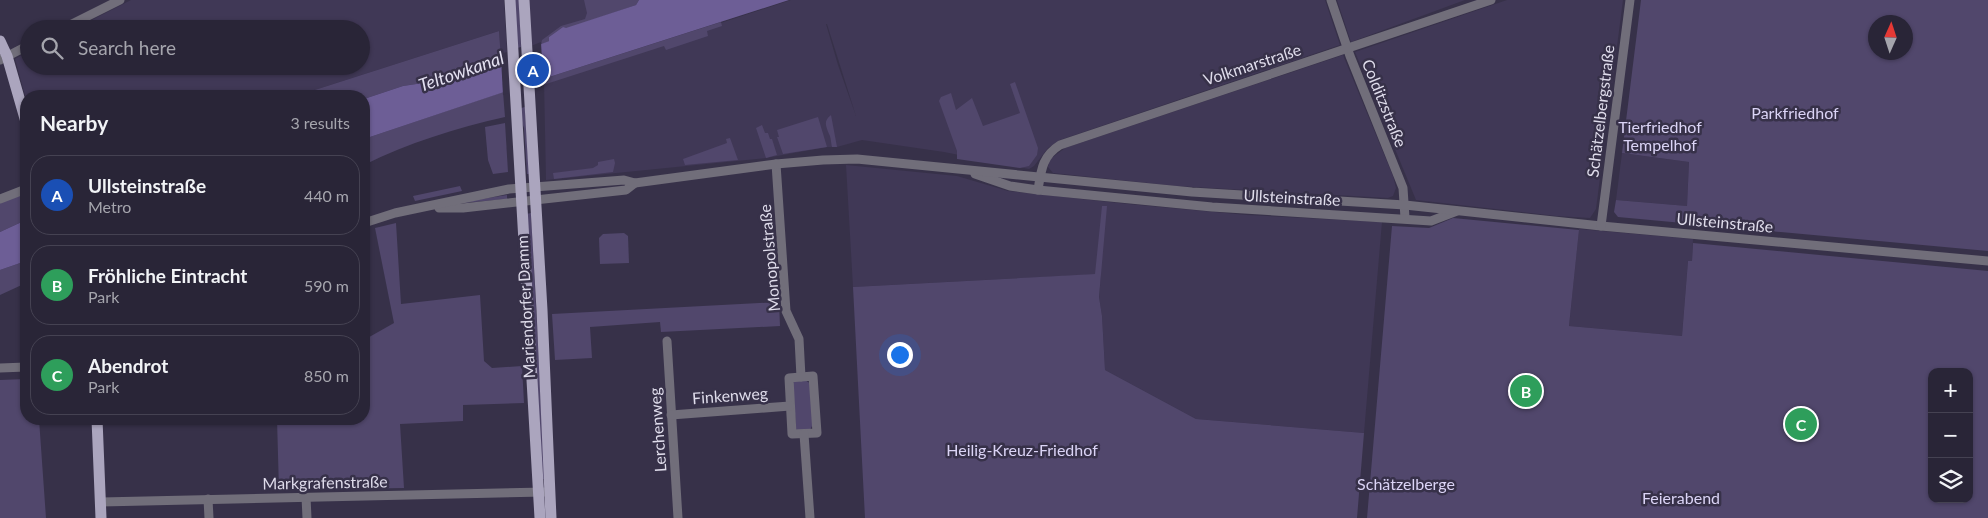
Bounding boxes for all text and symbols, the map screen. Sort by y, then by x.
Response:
north arrow [1868,15,1913,60]
search box [20,20,370,75]
icon: search [38,34,66,62]
text: Search here [78,36,176,59]
street label: Volkmarstraße [1201,39,1303,89]
street label: Schätzelbergstraße [1582,44,1618,178]
water label: Teltowkanal [415,46,507,96]
pin: A [517,51,549,89]
street label: Colditzstraße [1359,56,1411,150]
park label: Parkfriedhof [1751,103,1839,122]
text: Nearby [40,110,108,135]
text: 3 results [290,113,350,132]
park label: Tierfriedhof Tempelhof [1618,117,1702,154]
text: Ullsteinstraße [88,174,206,197]
street label: Ullsteinstraße [1243,185,1341,209]
text: A [51,186,63,205]
text: 440 m [304,186,349,205]
text: Metro [88,197,131,216]
street label: Monopolstraße [755,204,783,312]
street label: Ullsteinstraße [1676,208,1774,236]
street label: Mariendorfer Damm [512,235,538,379]
text: Fröhliche Eintracht [88,264,247,287]
text: B [52,276,62,295]
text: 590 m [304,276,349,295]
text: Park [88,287,119,306]
your location [887,342,913,368]
text: Abendrot [88,354,168,377]
text: C [52,366,62,385]
text: 850 m [304,366,349,385]
map controls [1928,368,1973,503]
button: + [1928,368,1973,413]
pin: B [1510,372,1542,410]
text: Park [88,377,119,396]
street label: Finkenweg [691,383,769,407]
street label: Lerchenweg [645,387,669,473]
pin: C [1785,405,1817,443]
button: − [1928,413,1973,458]
park label: Heilig-Kreuz-Friedhof [946,440,1098,459]
button: layers [1928,458,1973,503]
street label: Markgrafenstraße [262,471,388,493]
park label: Schätzelberge [1357,474,1455,493]
park label: Feierabend [1642,488,1720,507]

